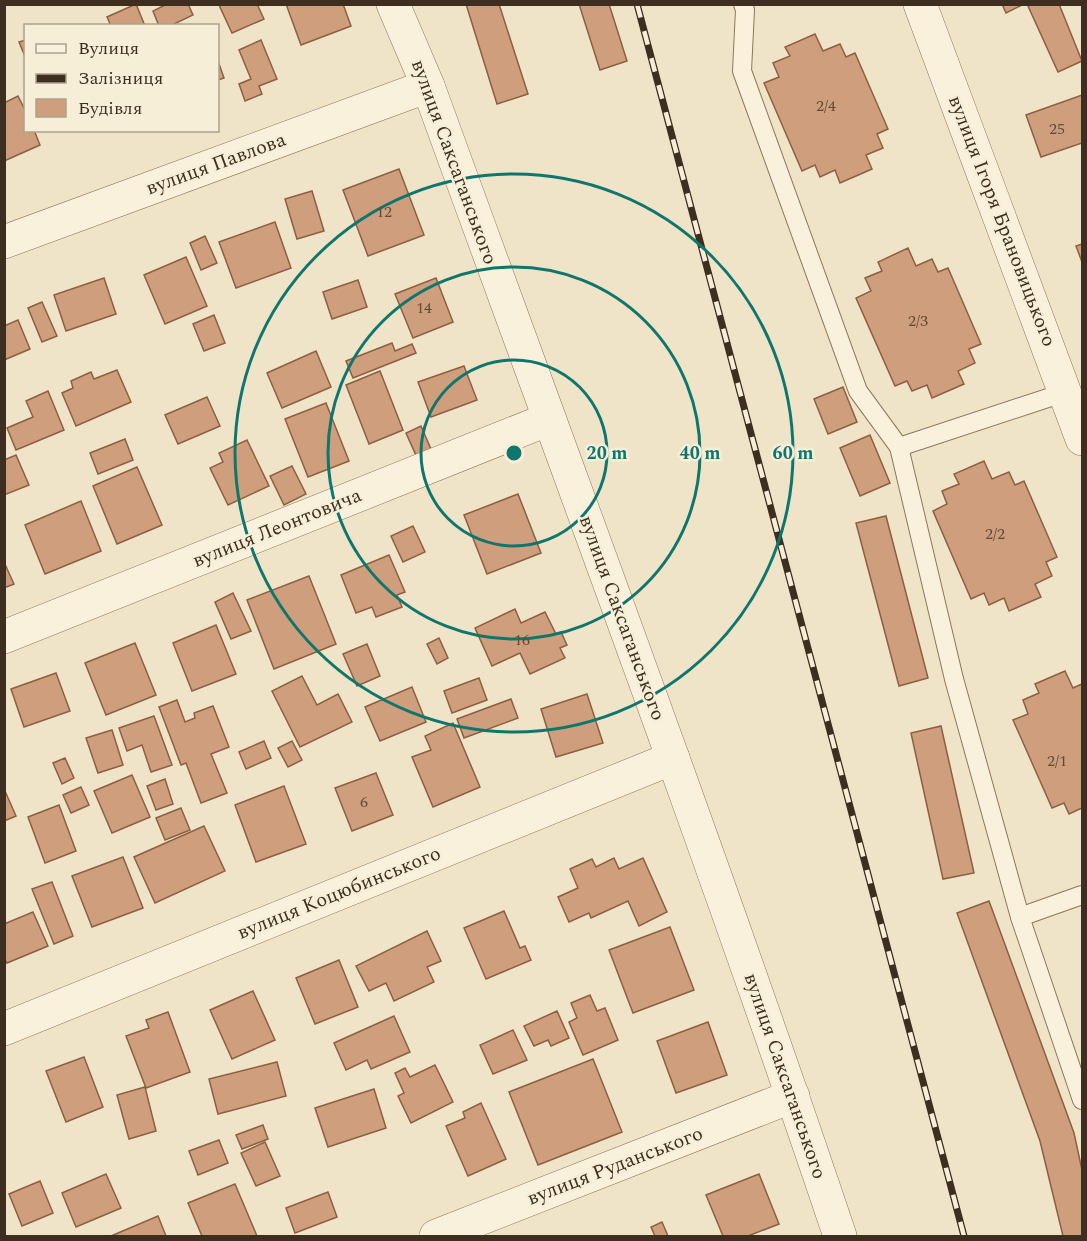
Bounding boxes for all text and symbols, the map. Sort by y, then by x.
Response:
legend [24,24,219,132]
text: Вулиця [78,35,139,62]
street label: вулиця Саксаганського [403,55,505,269]
text: Залізниця [78,65,163,92]
street label: вулиця Ігоря Брановицького [940,91,1064,351]
house number: 2/4 [816,94,836,118]
text: Будівля [78,95,142,122]
house number: 25 [1049,117,1065,141]
street label: вулиця Павлова [142,125,291,203]
house number: 12 [376,200,392,224]
house number: 14 [416,296,432,320]
house number: 2/3 [908,309,928,333]
text: 20 m [587,440,627,467]
text: 40 m [680,440,720,467]
text: 60 m [773,440,813,467]
centre of rings [504,443,524,463]
street label: вулиця Леонтовича [188,480,366,576]
street label: вулиця Саксаганського [571,511,673,725]
house number: 2/2 [985,522,1005,546]
house number: 16 [514,628,530,652]
house number: 2/1 [1047,749,1067,773]
house number: 6 [360,790,368,814]
street label: вулиця Коцюбинського [233,838,445,948]
street label: вулиця Саксаганського [736,969,834,1183]
street label: вулиця Руданського [523,1119,707,1213]

